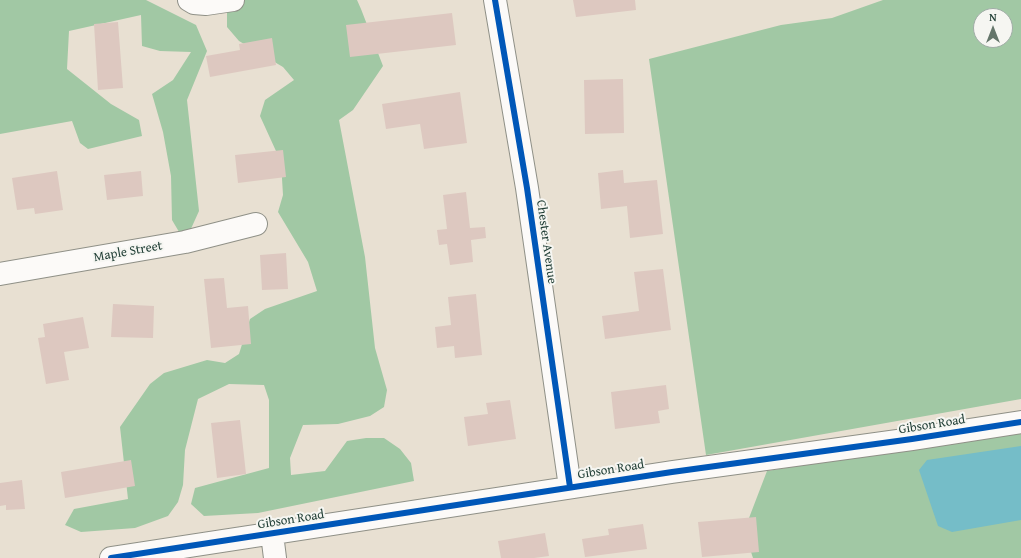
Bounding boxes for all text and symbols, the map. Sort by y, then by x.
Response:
north arrow [973,8,1013,48]
text: N [989,9,997,25]
street label: Chester Avenue [532,199,560,285]
street label: Maple Street [93,238,163,266]
street label: Gibson Road [898,412,966,438]
street label: Gibson Road [577,457,645,483]
street label: Gibson Road [257,507,325,533]

